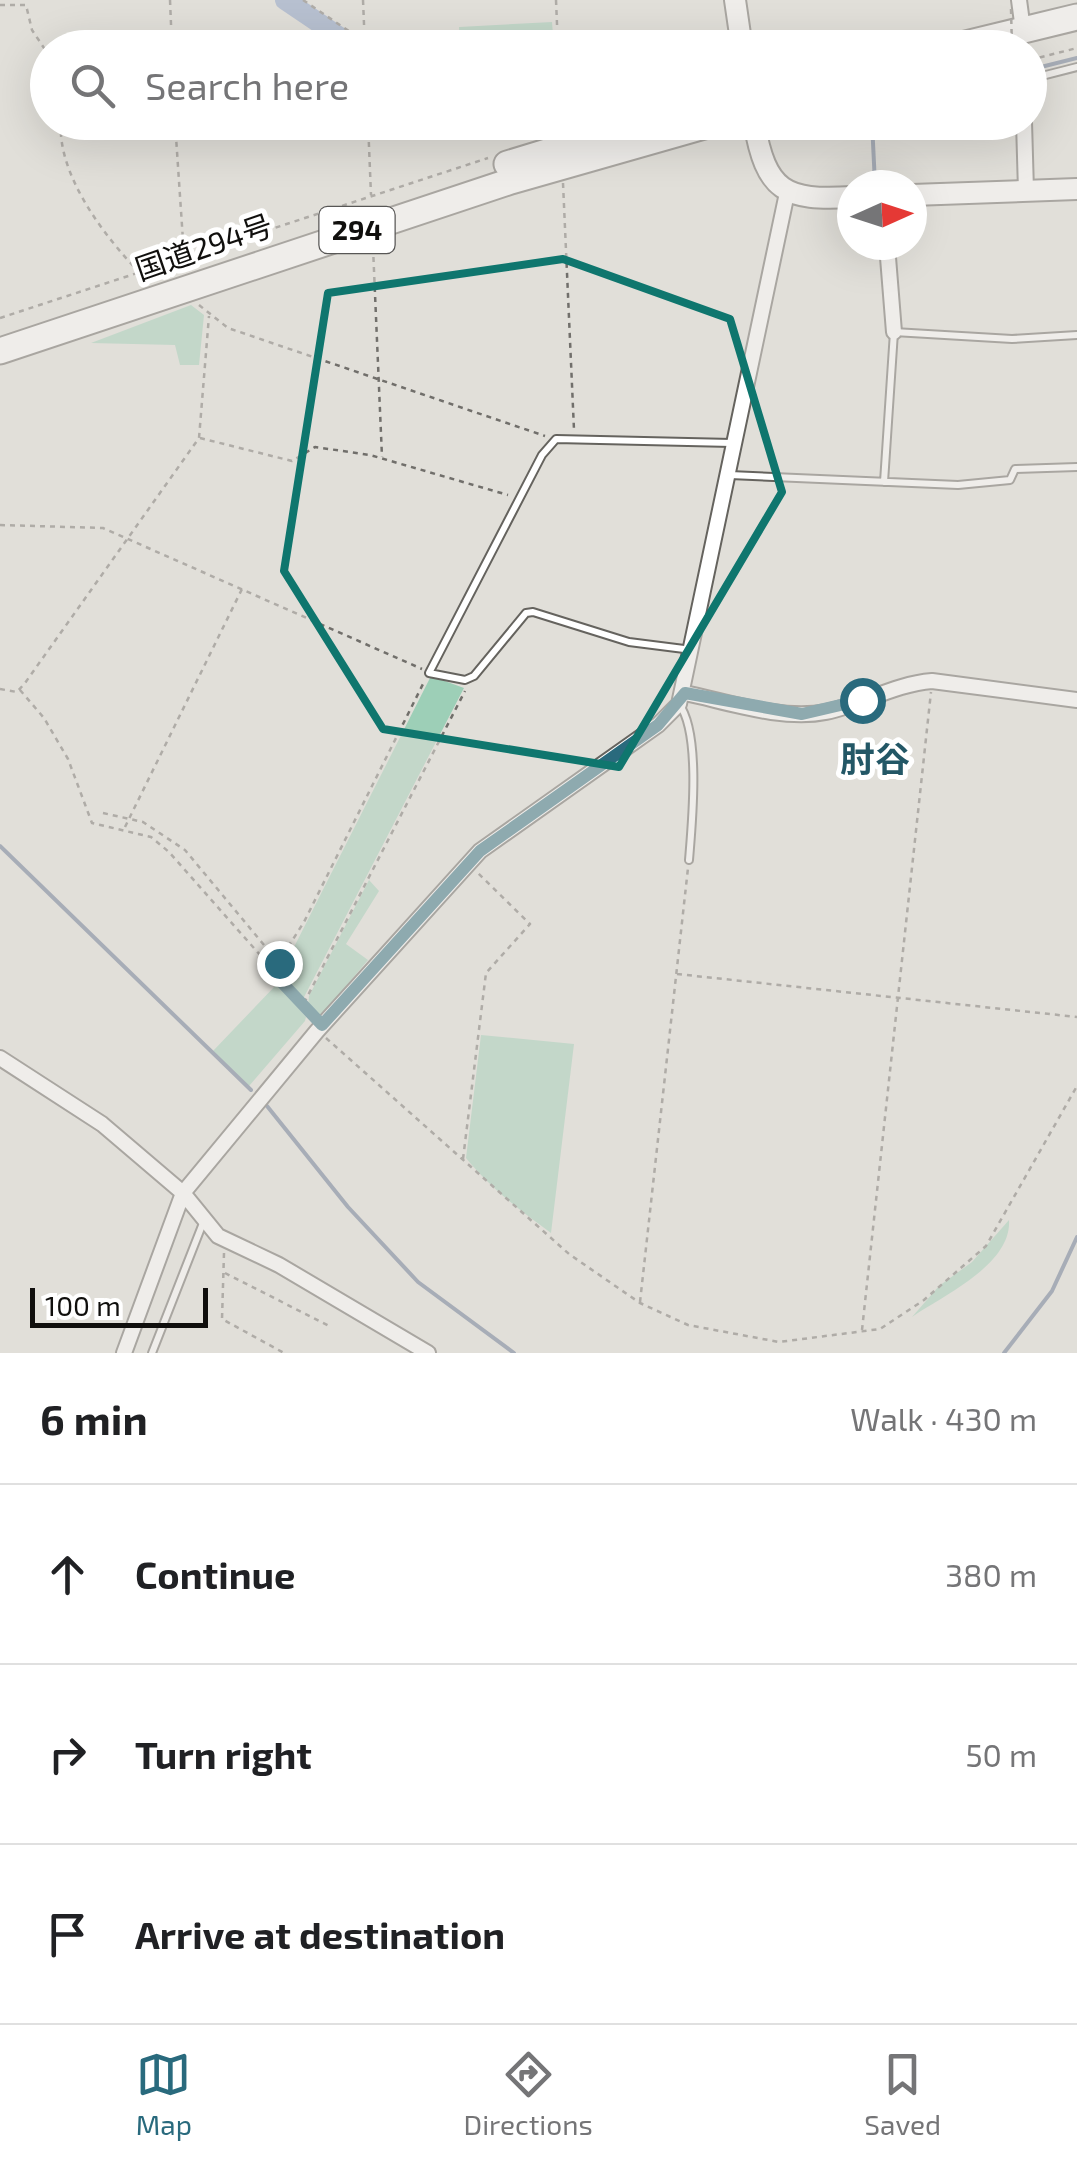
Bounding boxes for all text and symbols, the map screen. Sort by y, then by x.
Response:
search box [30,30,1047,140]
icon: search [65,58,120,113]
text: Search here [145,62,349,108]
north arrow [837,170,927,260]
street label: 国道294号 [130,206,277,286]
road number: 294 [320,207,394,253]
route start [840,678,886,724]
district label: 肘谷 [840,737,910,779]
route end [257,941,303,987]
scale bar [30,1283,208,1328]
text: 100 m [45,1288,121,1322]
text: 6 min [40,1393,148,1443]
text: Walk · 430 m [850,1399,1037,1437]
icon: ahead [40,1547,95,1602]
text: Continue [135,1551,295,1597]
text: 380 m [945,1555,1037,1593]
icon: right [40,1727,95,1782]
text: Turn right [135,1731,312,1777]
text: 50 m [965,1735,1037,1773]
icon: arrive [40,1907,95,1962]
text: Arrive at destination [135,1911,505,1957]
tab: Map [136,2047,192,2141]
tab: Directions [464,2047,593,2141]
tab: Saved [864,2047,941,2141]

